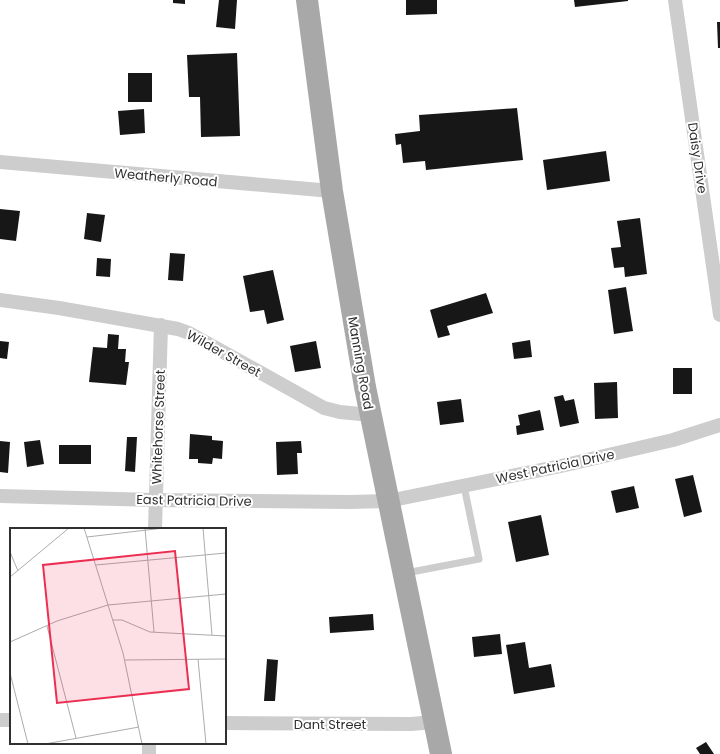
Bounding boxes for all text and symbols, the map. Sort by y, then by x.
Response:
street label: Daisy Drive [683,121,712,195]
street label: Weatherly Road [114,164,218,191]
street label: Manning Road [343,315,378,411]
street label: Wilder Street [183,325,265,382]
street label: Whitehorse Street [147,369,170,485]
street label: West Patricia Drive [494,445,616,488]
street label: East Patricia Drive [136,490,252,511]
inset map [10,528,226,744]
street label: Dant Street [294,715,367,734]

